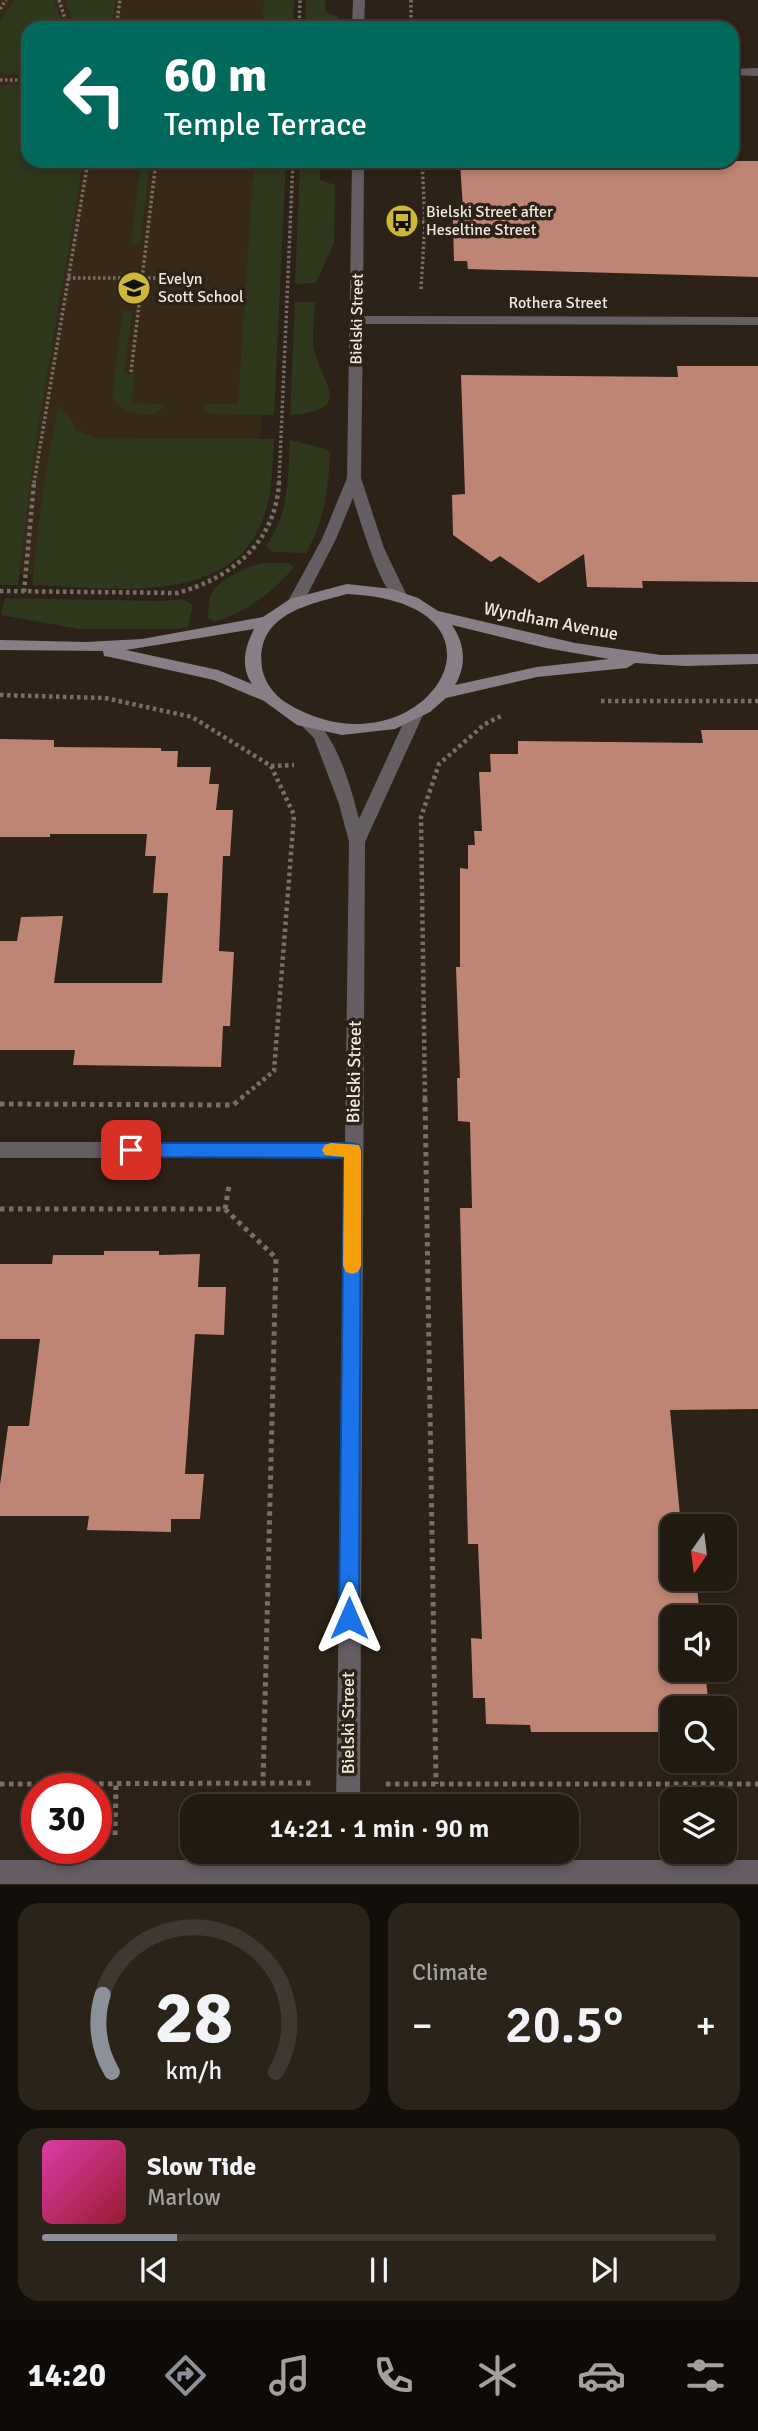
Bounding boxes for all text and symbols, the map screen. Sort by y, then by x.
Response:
text: 60 m [164,45,267,105]
icon: left [49,49,140,140]
text: Temple Terrace [164,105,367,144]
bus stop icon: Bielski Street after Heseltine Street [383,202,421,240]
place label: Bielski Street after Heseltine Street [426,202,553,240]
school or university icon: Evelyn Scott School [115,269,153,307]
place label: Evelyn Scott School [158,269,244,307]
street label: Bielski Street [346,273,368,365]
street label: Rothera Street [509,293,608,313]
street label: Wyndham Avenue [482,597,620,645]
street label: Bielski Street [342,1021,366,1123]
pin [101,1120,161,1180]
icon: arrive [112,1131,150,1169]
north arrow [660,1514,737,1591]
map controls [660,1514,737,1864]
position arrow [312,1581,386,1655]
button: sound [660,1605,737,1682]
street label: Bielski Street [337,1672,359,1774]
button: search [660,1696,737,1773]
speed limit sign: 30 [21,1773,112,1864]
button: layers [660,1787,737,1864]
text: 14:21 · 1 min · 90 m [270,1813,489,1845]
text: Climate [412,1958,488,1987]
text: 28 [155,1975,233,2064]
text: 20.5° [505,1993,623,2057]
text: − [412,2002,433,2049]
text: + [695,2002,716,2049]
text: km/h [166,2055,222,2086]
text: Slow Tide [147,2151,256,2183]
text: Marlow [147,2183,221,2212]
icon: previous [135,2251,173,2289]
icon: pause [360,2251,398,2289]
icon: next [585,2251,623,2289]
icon: directions [161,2351,210,2400]
icon: music [265,2351,314,2400]
icon: phone [369,2351,418,2400]
icon: climate [473,2351,522,2400]
icon: car [577,2351,626,2400]
icon: filters [681,2351,730,2400]
text: 14:20 [28,2356,106,2395]

